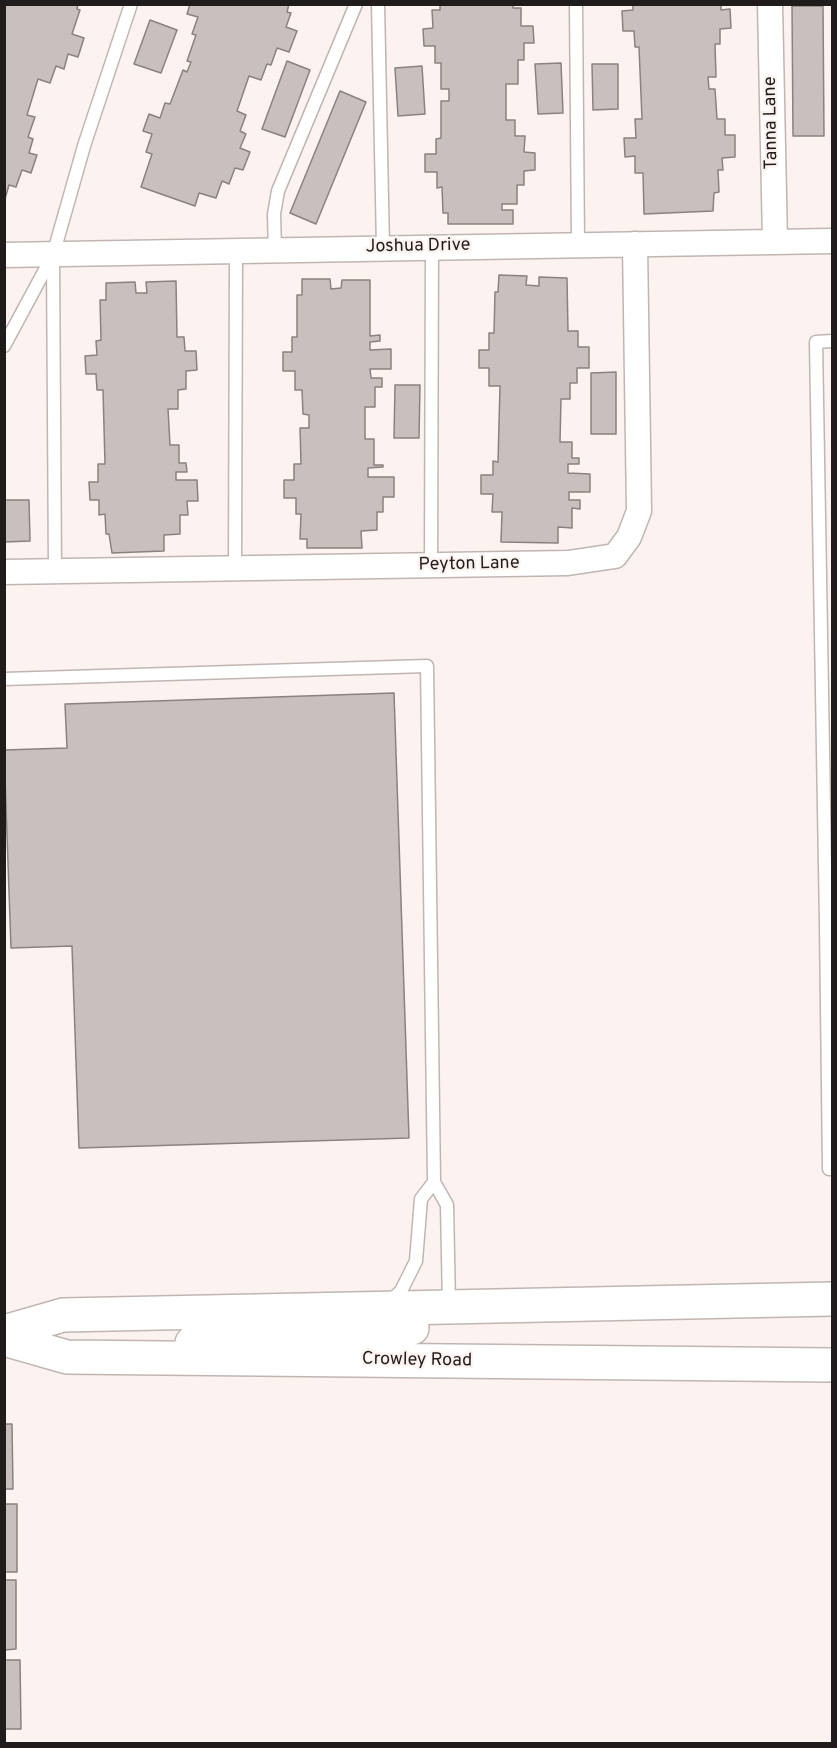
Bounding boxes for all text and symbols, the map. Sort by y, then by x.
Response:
street label: Tanna Lane [760,76,784,170]
street label: Joshua Drive [365,235,471,259]
street label: Peyton Lane [418,553,520,577]
street label: Crowley Road [362,1349,472,1373]

